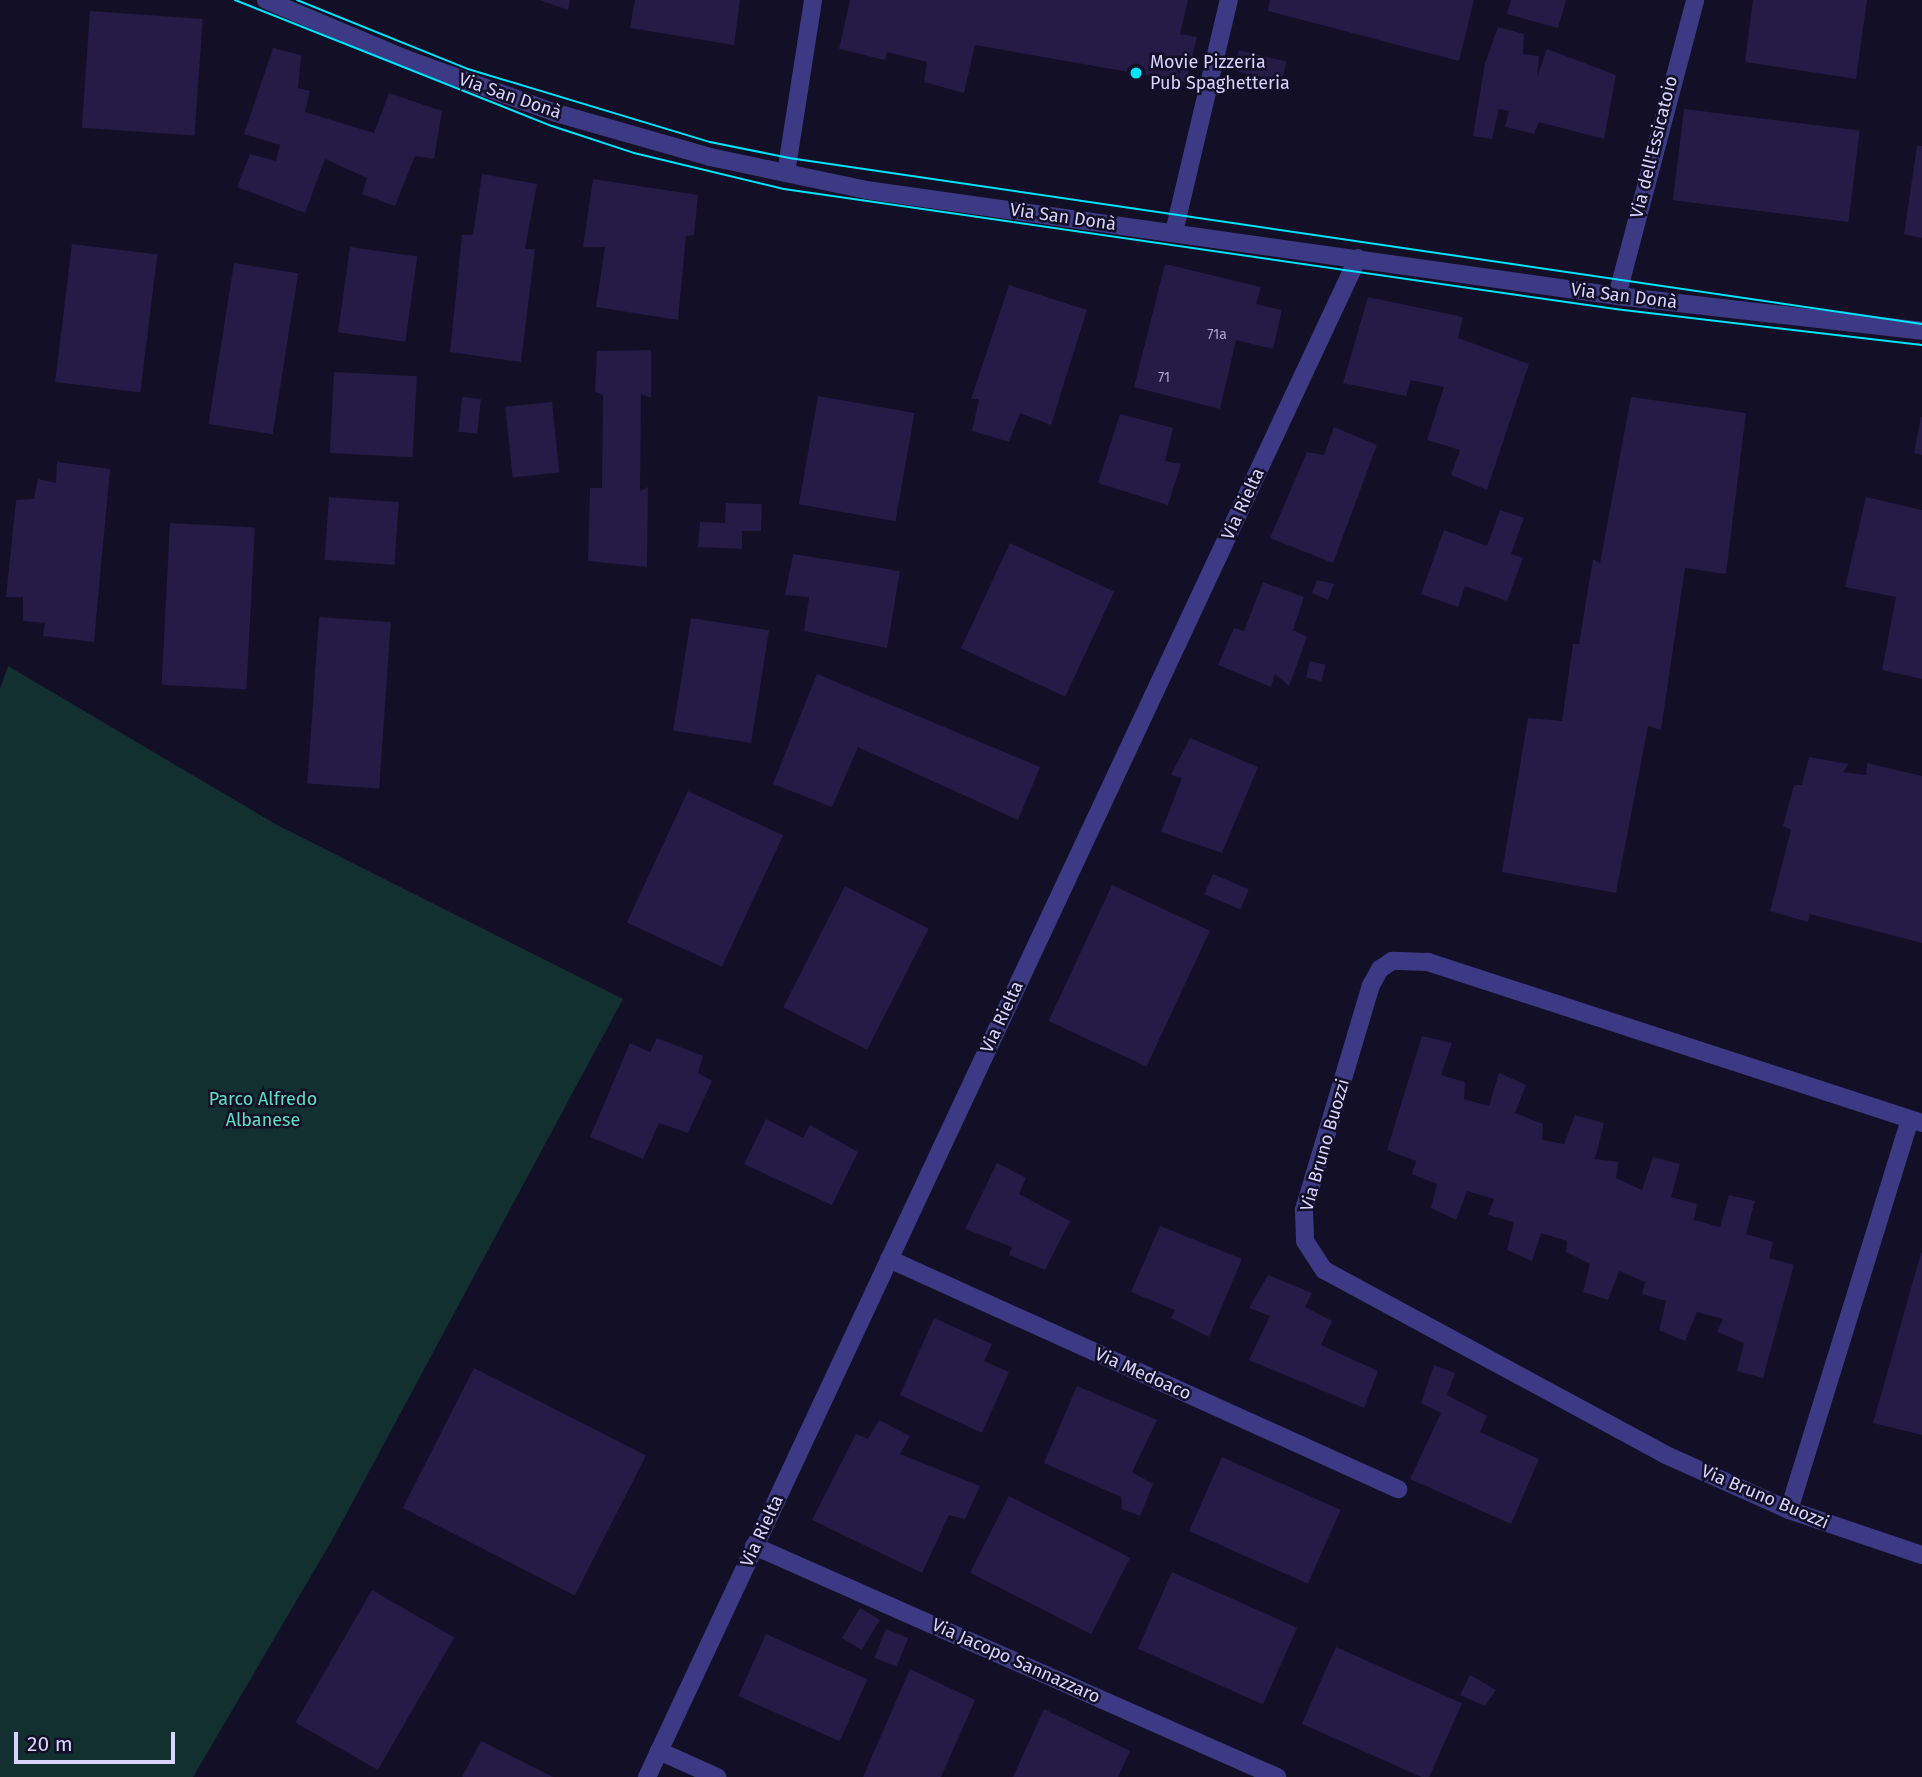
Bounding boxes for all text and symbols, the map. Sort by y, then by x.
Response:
place label: Movie Pizzeria Pub Spaghetteria [1150,52,1290,94]
marker: Movie Pizzeria Pub Spaghetteria [1128,65,1144,81]
street label: Via San Donà [456,68,564,124]
street label: Via dell'Essicatoio [1626,73,1682,221]
street label: Via San Donà [1009,199,1117,235]
street label: Via San Donà [1570,279,1678,313]
house number: 71a [1207,327,1227,343]
house number: 71 [1158,370,1170,386]
street label: Via Rielta [1217,465,1269,543]
street label: Via Rielta [976,978,1028,1056]
street label: Via Bruno Buozzi [1296,1076,1354,1214]
park label: Parco Alfredo Albanese [209,1089,317,1132]
street label: Via Medoaco [1092,1343,1194,1405]
street label: Via Bruno Buozzi [1698,1460,1832,1534]
street label: Via Rielta [736,1492,788,1570]
street label: Via Jacopo Sannazzaro [928,1614,1104,1708]
scale bar [18,1718,178,1762]
text: 20 m [27,1731,73,1757]

